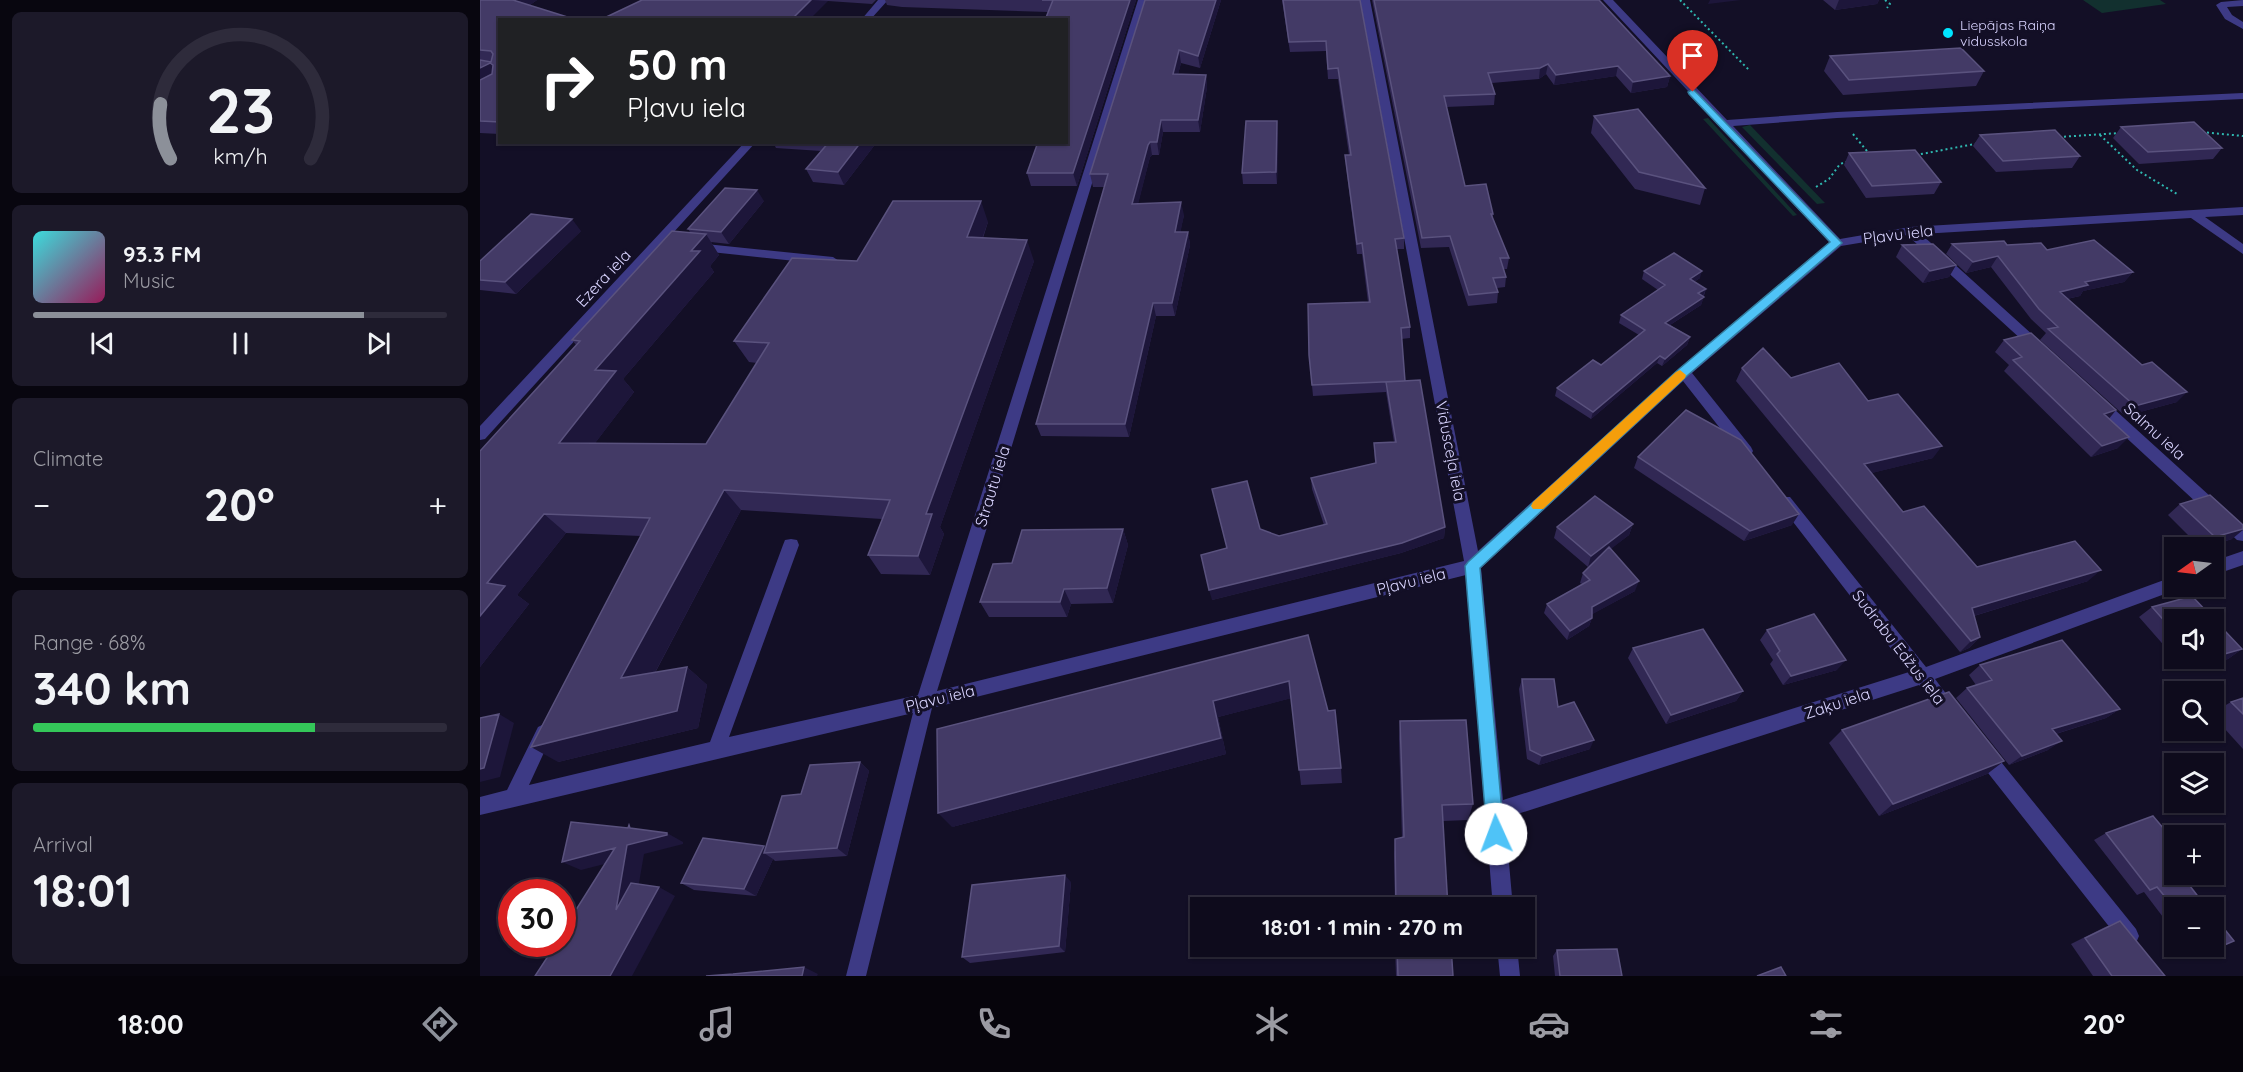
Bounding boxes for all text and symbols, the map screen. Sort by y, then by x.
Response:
place label: Liepājas Raiņa vidusskola [1960,16,2055,50]
marker: Liepājas Raiņa vidusskola [1941,26,1955,40]
pin [1667,30,1718,92]
text: 50 m [627,38,727,91]
icon: arrive [1676,39,1709,72]
icon: right [528,42,606,120]
text: 23 [205,72,275,150]
text: Pļavu iela [627,90,746,124]
text: km/h [213,144,267,170]
street label: Pļavu iela [1862,220,1934,248]
text: 93.3 FM [123,240,201,268]
street label: Ezera iela [571,245,635,311]
text: Music [123,268,175,293]
icon: previous [86,327,119,360]
icon: pause [224,327,257,360]
icon: next [362,327,395,360]
street label: Salmu iela [2120,398,2190,464]
street label: Vidusceļa iela [1431,399,1471,503]
street label: Strautu iela [970,443,1014,529]
text: Climate [33,446,103,471]
text: 20° [204,476,275,532]
text: − [33,484,50,525]
text: + [428,484,447,525]
north arrow [2164,537,2224,597]
map controls [2164,537,2224,957]
street label: Pļavu iela [1374,563,1448,599]
street label: Sudrabu Edžus iela [1848,586,1950,708]
button: sound [2164,609,2224,669]
text: Range · 68% [33,630,145,655]
text: 340 km [33,660,191,716]
street label: Pļavu iela [903,680,977,716]
button: search [2164,681,2224,741]
street label: Zaķu iela [1802,683,1872,723]
button: layers [2164,753,2224,813]
position arrow [1464,802,1528,866]
button: + [2164,825,2224,885]
text: Arrival [33,832,93,857]
text: 18:01 [33,862,133,918]
speed limit sign: 30 [498,879,576,957]
button: − [2164,897,2224,957]
text: 18:01 · 1 min · 270 m [1262,913,1463,941]
icon: directions [419,1003,461,1045]
icon: music [696,1003,738,1045]
icon: phone [973,1003,1015,1045]
icon: climate [1251,1003,1293,1045]
icon: car [1528,1003,1570,1045]
icon: filters [1805,1003,1847,1045]
text: 18:00 [118,1007,183,1041]
text: 20° [2083,1007,2125,1041]

